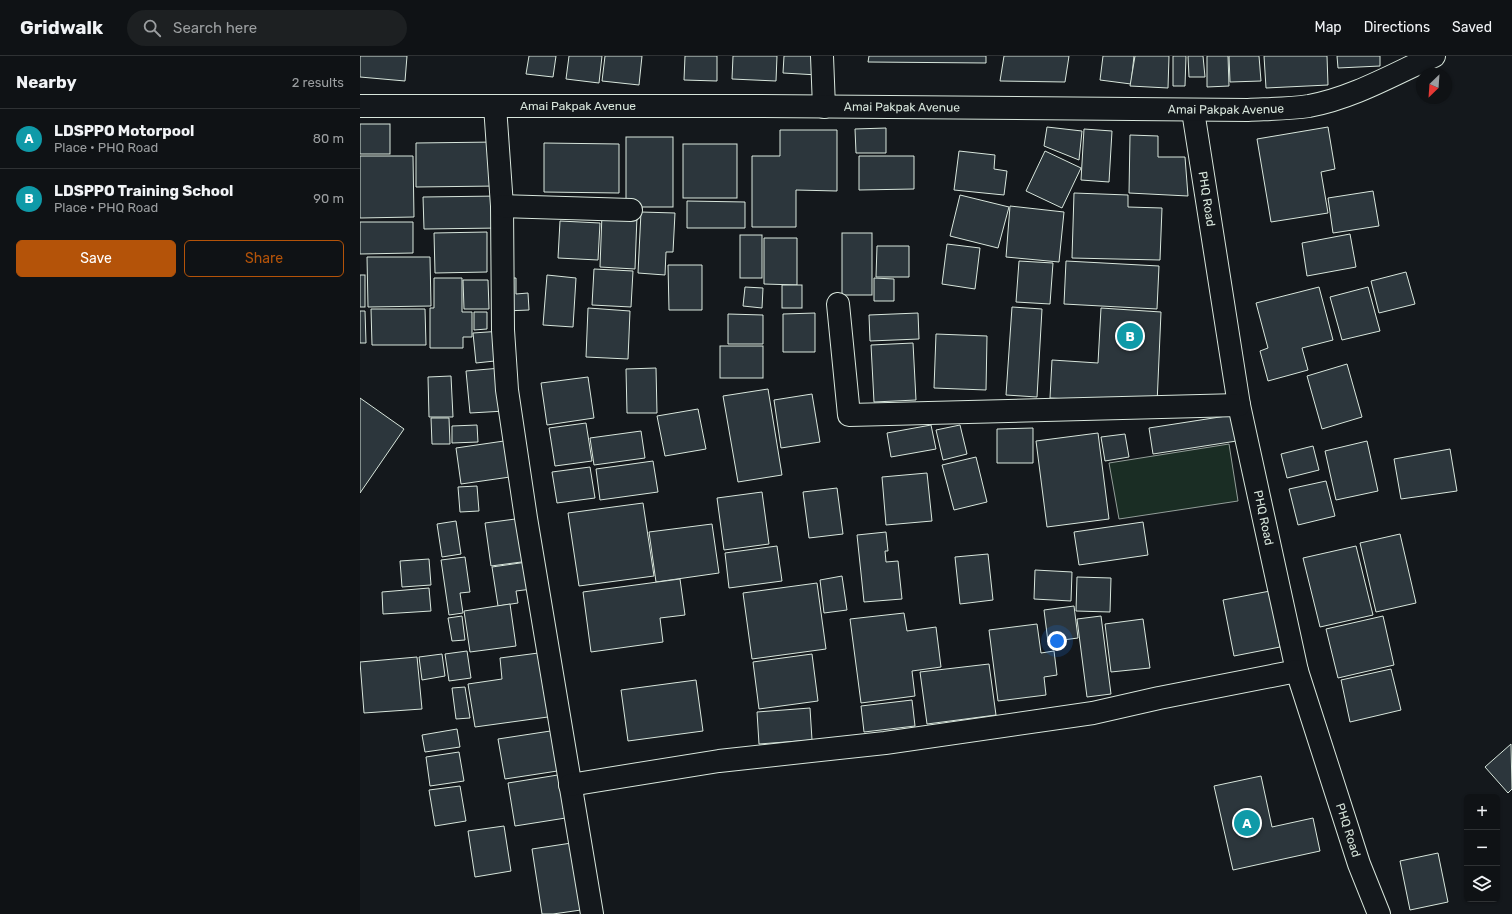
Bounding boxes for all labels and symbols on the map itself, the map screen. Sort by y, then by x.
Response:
north arrow [1416,68,1452,104]
street label: Amai Pakpak Avenue [520,99,636,113]
street label: Amai Pakpak Avenue [844,100,960,115]
street label: Amai Pakpak Avenue [1168,101,1285,117]
street label: PHQ Road [1196,170,1218,228]
pin: B [1117,321,1143,351]
street label: PHQ Road [1251,489,1276,547]
your location [1047,631,1067,651]
street label: PHQ Road [1333,801,1363,859]
pin: A [1234,808,1260,838]

